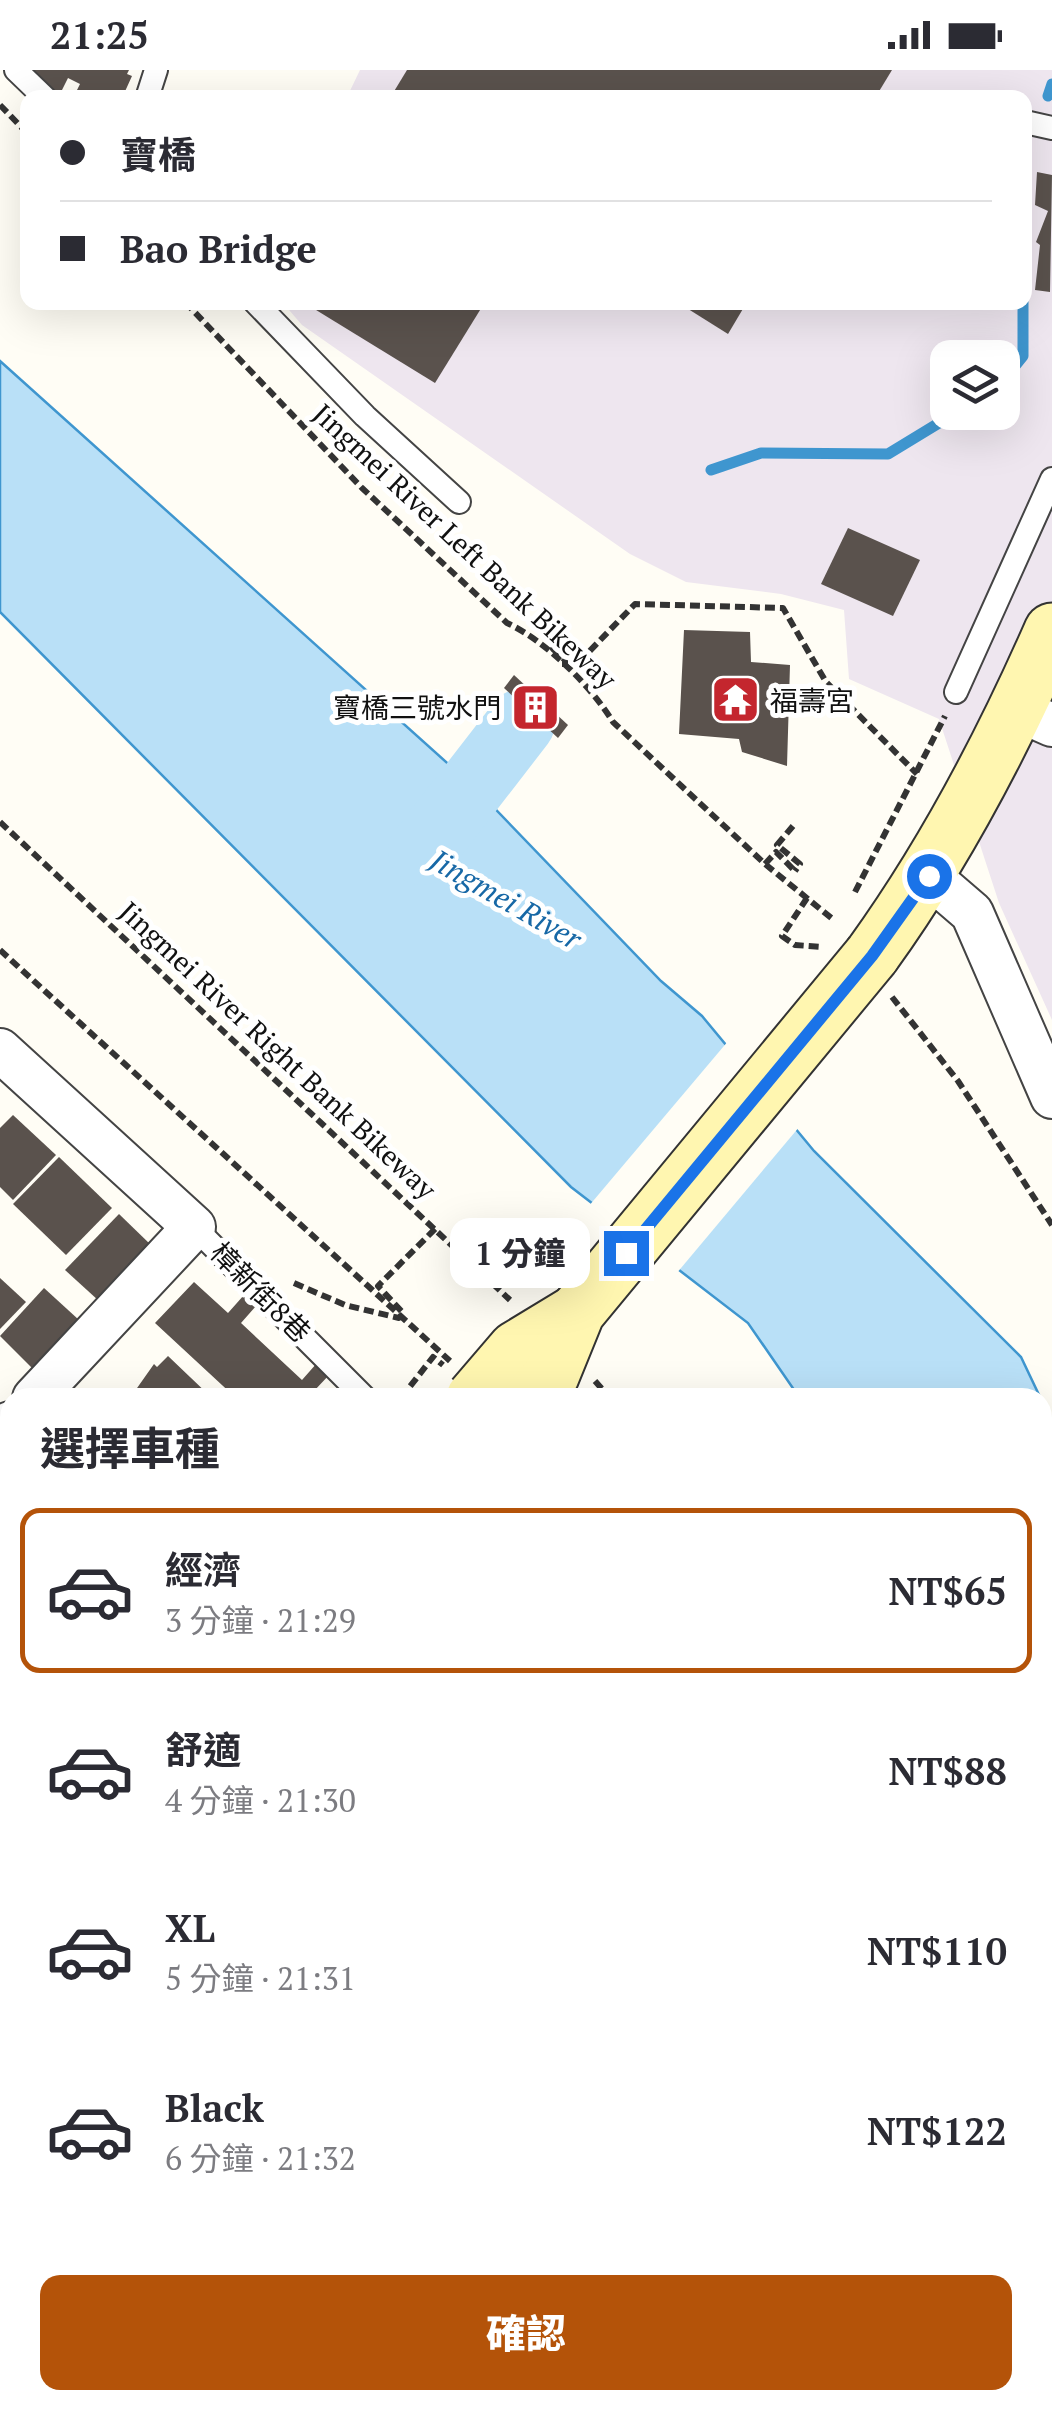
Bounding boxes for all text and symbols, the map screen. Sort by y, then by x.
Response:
text: 21:25 [50,10,149,60]
text: 寶橋 [120,130,196,180]
text: Bao Bridge [120,224,317,274]
map controls [930,340,1020,430]
button: layers [930,340,1020,430]
street label: Jingmei River Left Bank Bikeway [305,395,625,697]
temple icon: 福壽宮 [709,674,761,726]
building icon: 寶橋三號水門 [510,681,562,733]
place label: 福壽宮 [770,682,854,719]
place label: 寶橋三號水門 [333,689,501,726]
water label: Jingmei River [422,839,590,959]
route start [907,854,952,899]
street label: Jingmei River Right Bank Bikeway [112,893,445,1208]
callout: 1 分鐘 [451,1218,591,1288]
route end [604,1231,649,1276]
text: 1 分鐘 [475,1232,565,1274]
street label: 樟新街8巷 [203,1234,319,1350]
text: 選擇車種 [40,1418,220,1478]
text: 經濟 [165,1545,241,1595]
icon: car [45,1546,135,1636]
text: NT$65 [888,1566,1007,1616]
text: 3 分鐘 · 21:29 [165,1599,356,1641]
text: 舒適 [165,1725,241,1775]
icon: car [45,1726,135,1816]
text: NT$88 [888,1746,1007,1796]
text: 4 分鐘 · 21:30 [165,1779,356,1821]
text: XL [165,1903,215,1953]
icon: car [45,1906,135,1996]
text: NT$110 [867,1926,1007,1976]
text: 5 分鐘 · 21:31 [165,1957,356,1999]
text: Black [165,2083,264,2133]
icon: car [45,2086,135,2176]
text: NT$122 [867,2106,1007,2156]
text: 6 分鐘 · 21:32 [165,2137,356,2179]
button: 確認 [40,2275,1012,2390]

